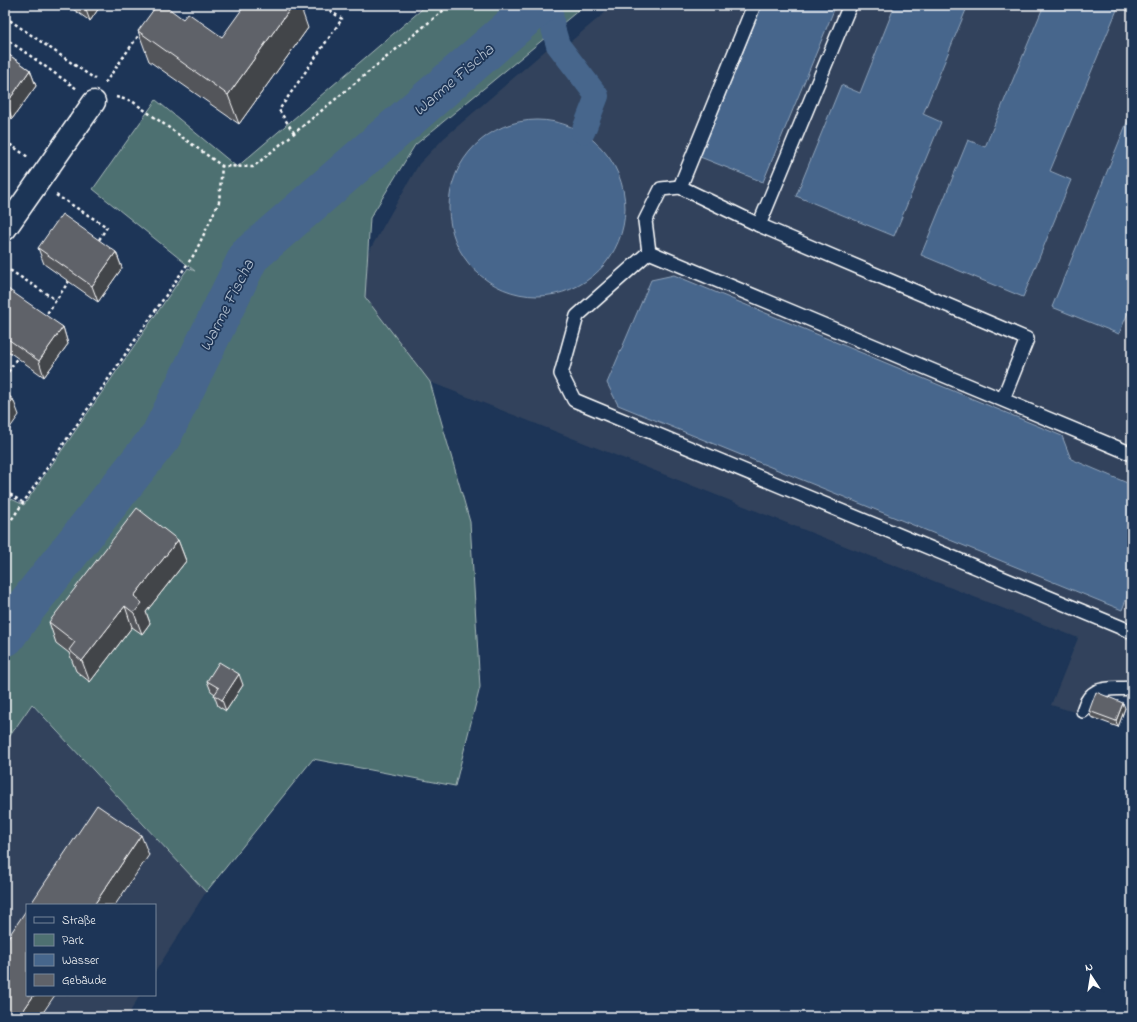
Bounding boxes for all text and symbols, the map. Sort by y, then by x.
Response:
water label: Warme Fischa [408,37,501,122]
water label: Warme Fischa [193,255,262,356]
legend [26,904,156,996]
text: Straße [62,912,96,930]
text: Park [62,932,84,950]
text: Wasser [62,952,99,970]
north arrow [1071,956,1111,996]
text: N [1084,959,1094,976]
text: Gebäude [62,972,107,990]

